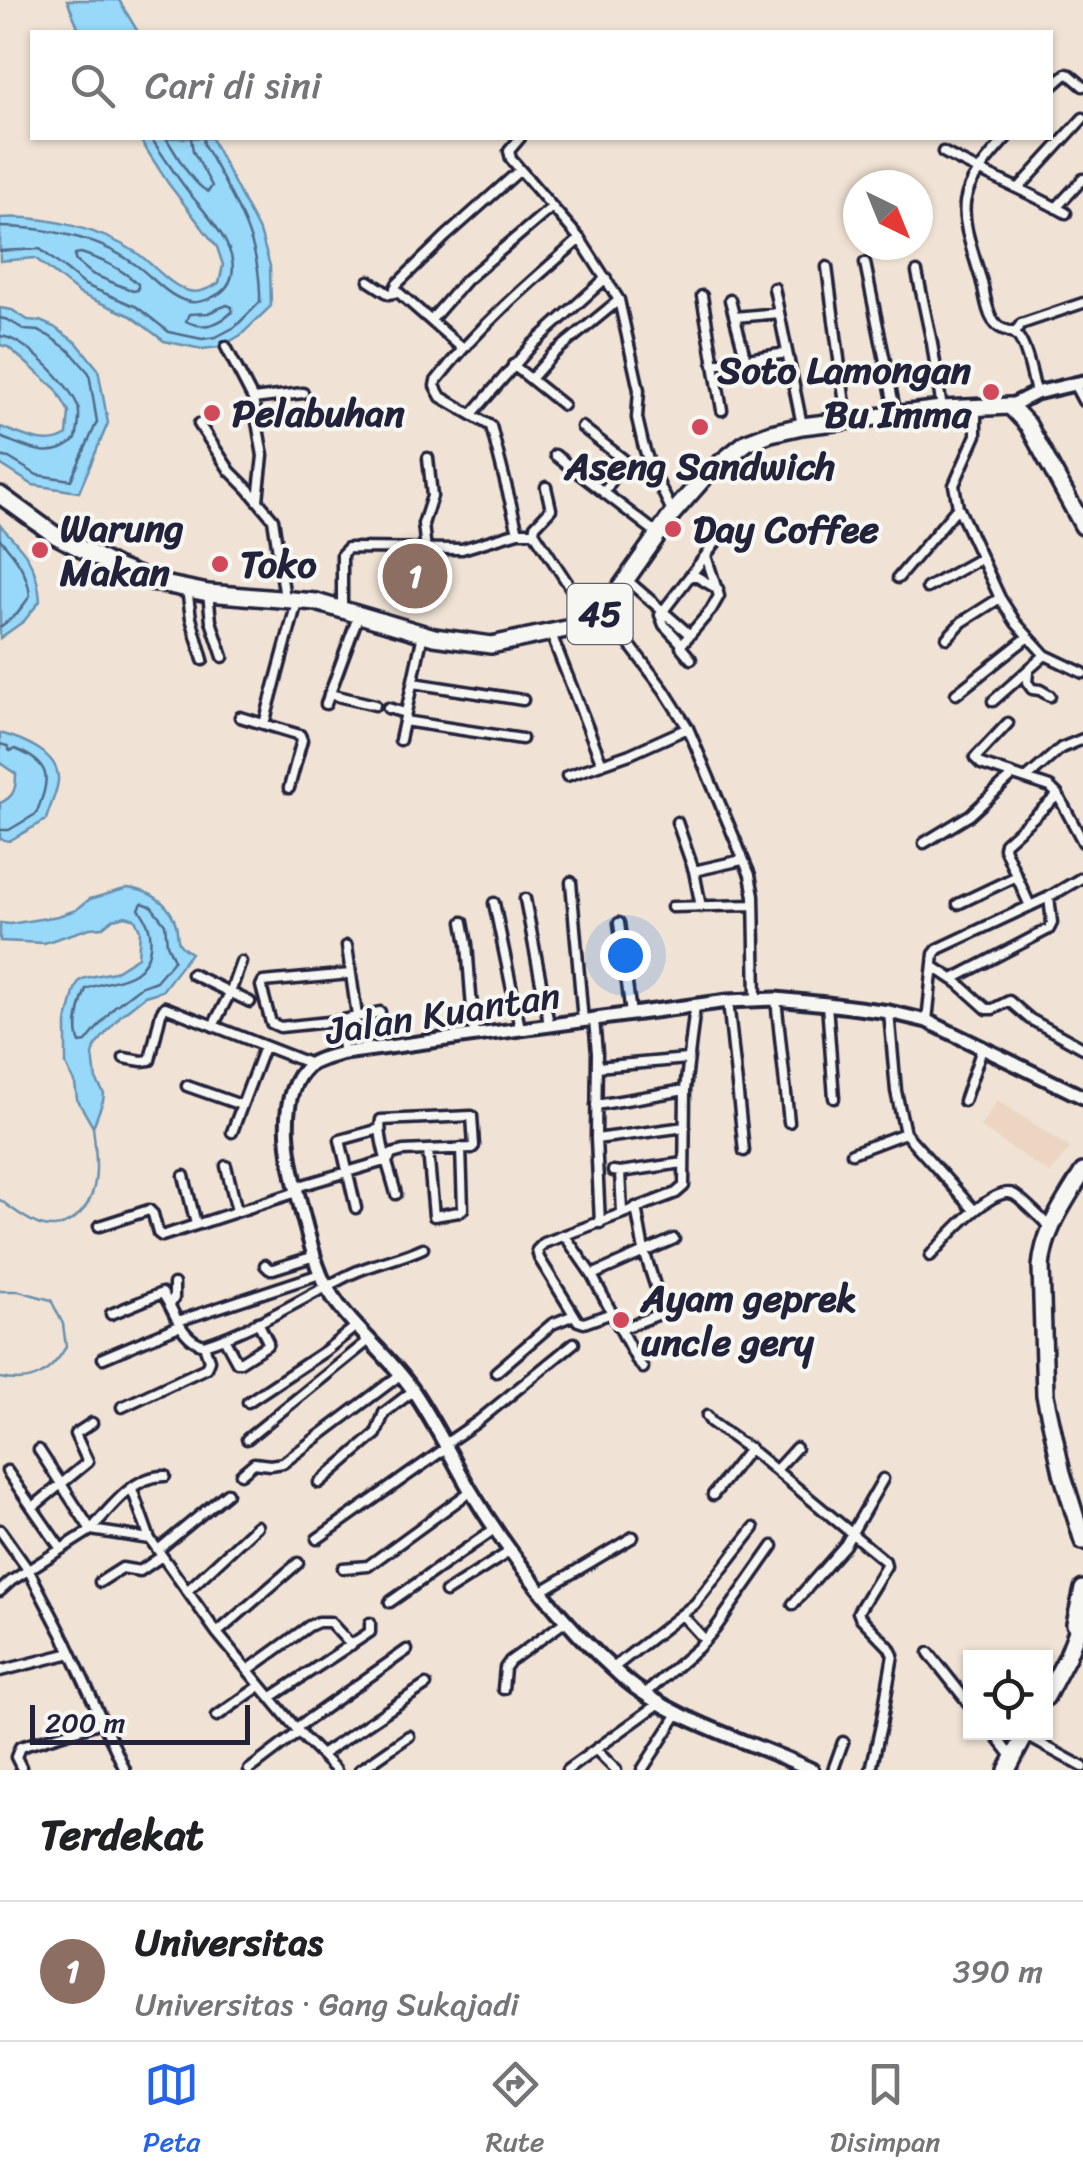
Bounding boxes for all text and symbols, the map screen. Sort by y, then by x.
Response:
search box [30,30,1053,140]
text: Cari di sini [145,52,321,119]
icon: search [65,58,120,113]
north arrow [843,170,933,260]
place label: Soto Lamongan Bu Imma [717,337,972,448]
place label: Pelabuhan [232,380,405,447]
marker: Soto Lamongan Bu Imma [980,381,1002,403]
marker: Pelabuhan [201,402,223,424]
marker: Aseng Sandwich [689,416,711,438]
place label: Aseng Sandwich [563,433,835,500]
place label: Warung Makan [59,495,184,606]
place label: Day Coffee [693,496,879,563]
marker: Day Coffee [662,518,684,540]
place label: Toko [240,531,317,598]
pin: 1 [382,538,448,614]
marker: Warung Makan [29,539,51,561]
marker: Toko [209,553,231,575]
road number: 45 [568,584,632,644]
your location [600,930,651,981]
street label: Jalan Kuantan [319,962,565,1065]
place label: Ayam geprek uncle gery [639,1265,857,1376]
marker: Ayam geprek uncle gery [610,1309,632,1331]
map controls [963,1650,1053,1740]
button: locate [963,1650,1053,1740]
text: 200 m [45,1698,125,1747]
scale bar [30,1700,250,1744]
text: Terdekat [40,1798,204,1872]
text: Universitas [135,1909,323,1976]
text: 1 [66,1943,79,2000]
text: 390 m [953,1943,1043,2000]
text: Universitas · Gang Sukajadi [135,1976,519,2033]
tab: Peta [143,2057,200,2166]
tab: Rute [486,2057,544,2166]
tab: Disimpan [830,2057,940,2166]

